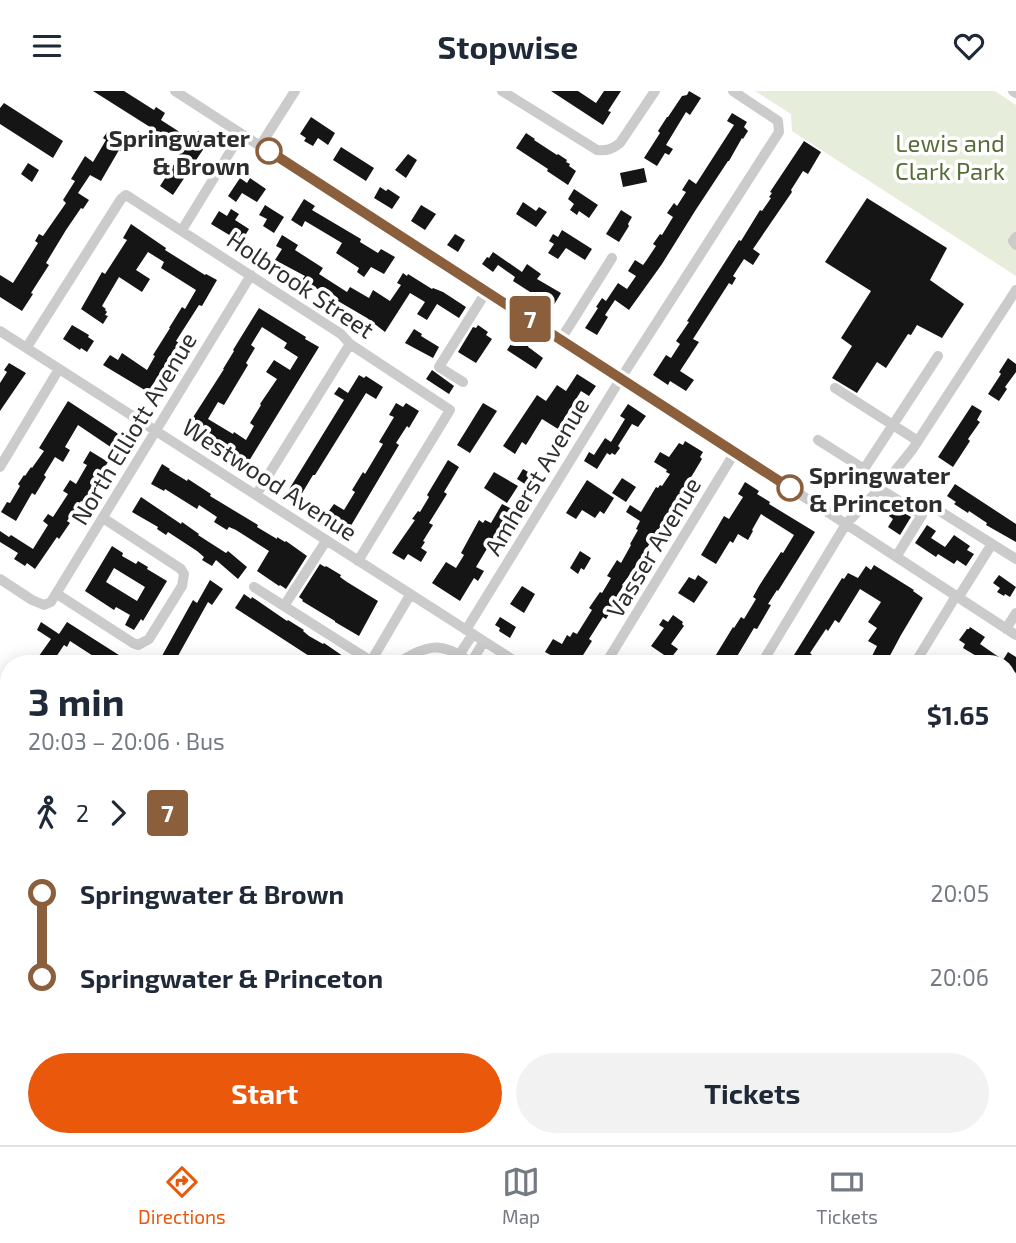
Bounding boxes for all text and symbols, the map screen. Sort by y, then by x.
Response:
icon: menu [28,27,66,65]
text: Stopwise [438,27,578,65]
icon: heart [950,27,988,65]
place label: Springwater & Brown [109,123,251,180]
park label: Lewis and Clark Park [895,128,1005,185]
marker: Springwater & Brown [256,138,282,164]
street label: Holbrook Street [222,224,380,344]
line badge: 7 [507,296,553,342]
text: 7 [524,304,536,333]
street label: North Elliott Avenue [64,327,202,529]
street label: Amherst Avenue [477,392,595,560]
street label: Westwood Avenue [177,412,363,546]
place label: Springwater & Princeton [809,460,951,517]
street label: Vasser Avenue [600,472,706,622]
marker: Springwater & Princeton [777,475,803,501]
text: 3 min [28,678,125,724]
text: $1.65 [927,699,989,730]
text: 20:03 – 20:06 · Bus [28,727,225,755]
icon: walk [28,794,66,832]
icon: forward [99,794,137,832]
text: 7 [161,798,174,827]
text: 2 [76,799,89,827]
text: Springwater & Brown [80,878,344,909]
text: 20:05 [931,879,989,907]
text: Springwater & Princeton [80,962,383,993]
text: 20:06 [930,963,989,991]
button: Start [28,1053,502,1133]
button: Tickets [516,1053,989,1133]
tab: Directions [138,1163,226,1228]
tab: Map [502,1163,540,1228]
tab: Tickets [816,1163,878,1228]

